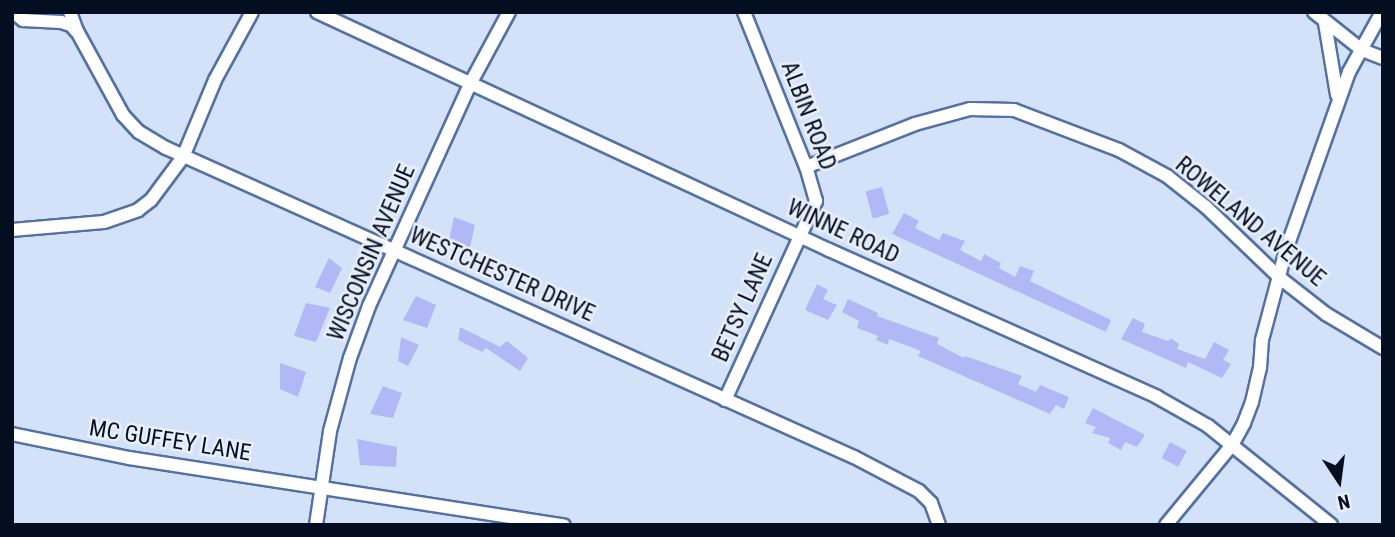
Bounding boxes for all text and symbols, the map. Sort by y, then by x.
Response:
street label: ALBIN ROAD [775,58,841,174]
street label: ROWELAND AVENUE [1169,151,1331,293]
street label: WISCONSIN AVENUE [322,161,422,345]
street label: WINNE ROAD [782,194,904,270]
street label: WESTCHESTER DRIVE [405,222,599,328]
street label: BETSY LANE [707,250,779,366]
street label: MC GUFFEY LANE [87,415,253,467]
north arrow [1304,446,1374,516]
text: N [1336,489,1352,514]

